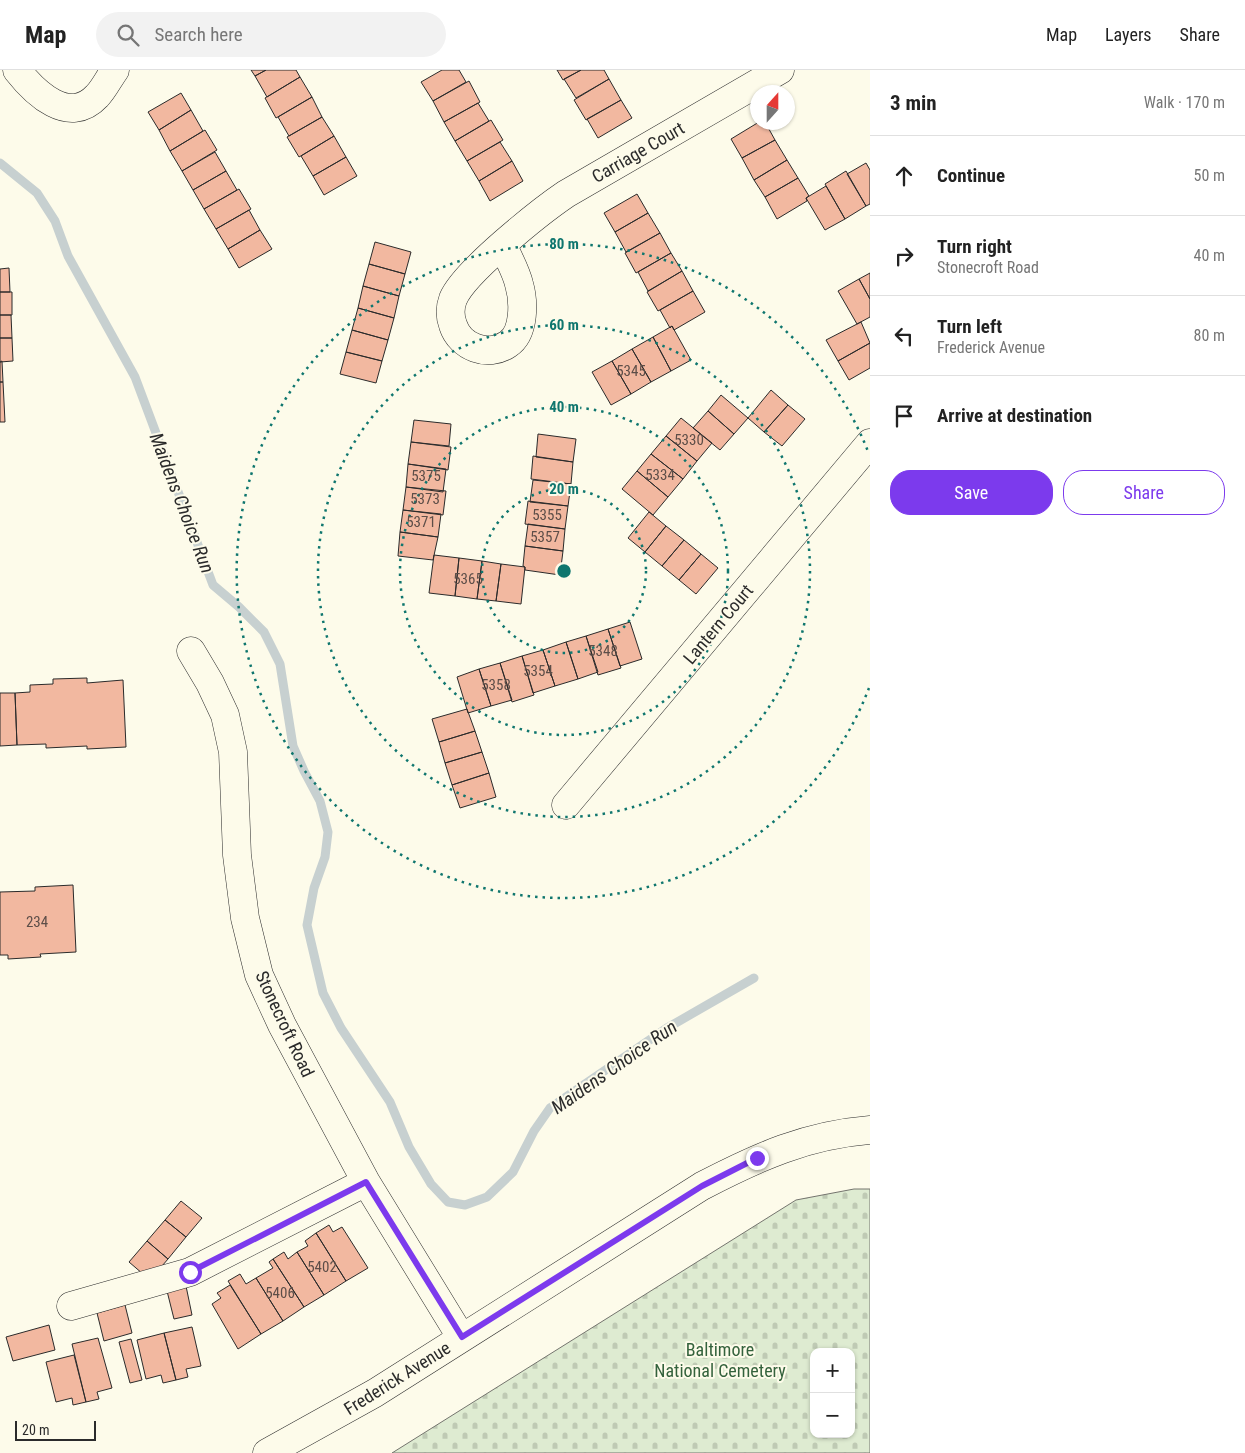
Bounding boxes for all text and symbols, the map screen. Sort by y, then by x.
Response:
search box [96,12,446,57]
text: Map [25,21,66,49]
icon: search [114,21,142,49]
text: Search here [154,23,243,46]
text: Map [1046,24,1077,45]
text: Layers [1105,24,1152,45]
text: Share [1180,24,1220,45]
north arrow [750,85,795,130]
text: 3 min [890,91,937,115]
text: Walk · 170 m [1144,93,1225,112]
street label: Carriage Court [588,117,688,187]
icon: ahead [890,162,918,190]
text: Continue [937,164,1005,187]
text: 50 m [1193,166,1225,185]
text: 80 m [549,235,579,253]
text: Turn right [937,235,1012,258]
icon: right [890,242,918,270]
text: 40 m [1193,246,1225,265]
text: Stonecroft Road [937,258,1039,277]
text: Turn left [937,315,1002,338]
text: 60 m [549,316,579,334]
icon: left [890,322,918,350]
text: 80 m [1193,326,1225,345]
text: Frederick Avenue [937,338,1045,357]
house number: 5345 [616,362,646,380]
text: 40 m [549,398,579,416]
icon: arrive [890,402,918,430]
text: Arrive at destination [937,404,1092,427]
water label: Maidens Choice Run [145,430,219,576]
house number: 5330 [674,431,704,449]
house number: 5334 [645,466,675,484]
house number: 5375 [411,467,441,485]
button: Save [890,470,1053,515]
button: Share [1063,470,1225,515]
text: 20 m [549,480,579,498]
house number: 5373 [410,490,440,508]
house number: 5355 [532,506,562,524]
house number: 5371 [406,513,436,531]
house number: 5357 [530,528,560,546]
centre of rings [555,562,573,580]
house number: 5365 [453,570,483,588]
street label: Lantern Court [679,580,757,668]
house number: 5348 [588,642,618,660]
house number: 5354 [523,662,553,680]
house number: 5358 [481,676,511,694]
house number: 234 [26,913,48,931]
street label: Stonecroft Road [251,968,319,1080]
water label: Maidens Choice Run [547,1015,681,1119]
route end [746,1147,769,1170]
house number: 5402 [307,1258,337,1276]
route start [179,1261,202,1284]
house number: 5406 [265,1284,295,1302]
street label: Frederick Avenue [340,1337,454,1419]
park label: Baltimore National Cemetery [654,1339,786,1381]
map controls [810,1348,855,1438]
button: + [810,1348,855,1393]
button: − [810,1393,855,1438]
scale bar [15,1418,96,1441]
text: 20 m [22,1422,50,1438]

